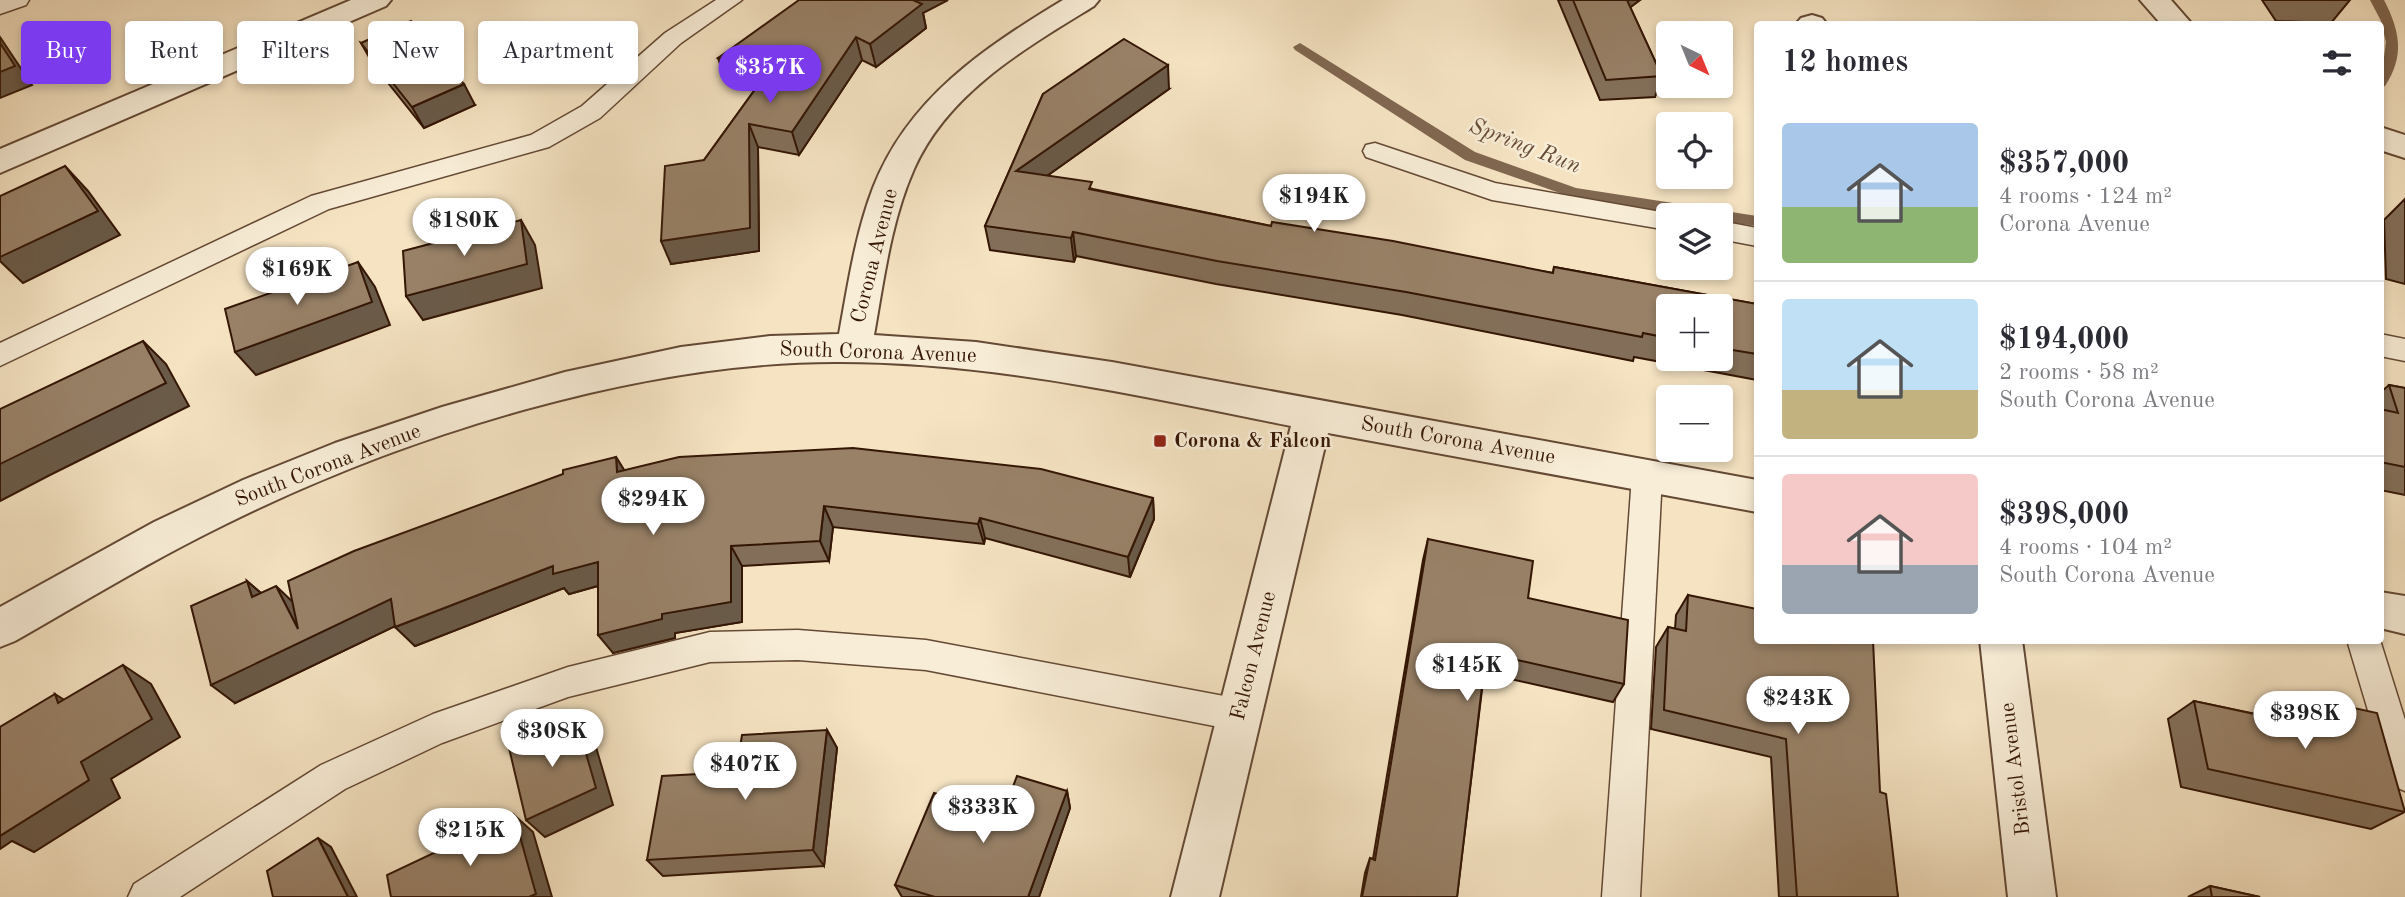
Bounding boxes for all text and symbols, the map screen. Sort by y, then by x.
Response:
chip: Buy [21,21,111,84]
chip: Rent [125,21,223,84]
chip: Filters [237,21,354,84]
chip: New [368,21,464,84]
chip: Apartment [478,21,638,84]
north arrow [1656,21,1732,98]
map controls [1656,21,1733,462]
icon: filters [2318,44,2356,82]
pin: $357K [721,46,819,105]
text: 12 homes [1782,48,1908,78]
text: $357K [734,56,806,79]
button: locate [1656,112,1733,189]
water label: Spring Run [1466,114,1584,179]
text: $357,000 [1999,149,2129,179]
icon: home [1838,151,1922,235]
pin: $194K [1265,174,1363,234]
text: $194K [1278,185,1350,208]
text: 4 rooms · 124 m² [1999,185,2172,208]
street label: Corona Avenue [848,187,902,325]
pin: $180K [415,198,513,258]
button: layers [1656,203,1733,280]
text: $180K [428,209,500,232]
text: Corona Avenue [1999,213,2150,236]
pin: $169K [248,247,346,307]
text: $169K [261,258,333,281]
button: + [1656,294,1733,371]
text: $194,000 [1999,325,2129,355]
icon: home [1838,327,1922,411]
street label: South Corona Avenue [779,339,977,367]
text: 2 rooms · 58 m² [1999,361,2159,384]
button: − [1656,385,1733,462]
text: South Corona Avenue [1999,389,2215,412]
street label: South Corona Avenue [1359,414,1557,468]
street label: South Corona Avenue [232,421,424,511]
place label: Corona & Falcon [1174,431,1331,452]
marker: Corona & Falcon [1152,433,1168,449]
pin: $294K [604,477,702,537]
text: $294K [617,488,689,511]
text: $398,000 [1999,500,2129,530]
icon: home [1838,502,1922,586]
text: 4 rooms · 104 m² [1999,536,2172,559]
text: South Corona Avenue [1999,564,2215,587]
street label: Falcon Avenue [1228,589,1280,723]
pin: $145K [1418,644,1516,703]
text: $145K [1431,654,1503,677]
pin: $243K [1749,676,1847,736]
text: $243K [1762,687,1834,710]
pin: $398K [2256,692,2354,751]
street label: Bristol Avenue [1997,701,2035,837]
text: $398K [2269,702,2341,725]
pin: $308K [503,710,601,769]
text: $308K [516,720,588,743]
pin: $407K [696,742,794,802]
text: $407K [709,753,781,776]
pin: $333K [934,786,1032,845]
text: $333K [947,796,1019,819]
pin: $215K [421,808,519,868]
text: $215K [434,819,506,842]

